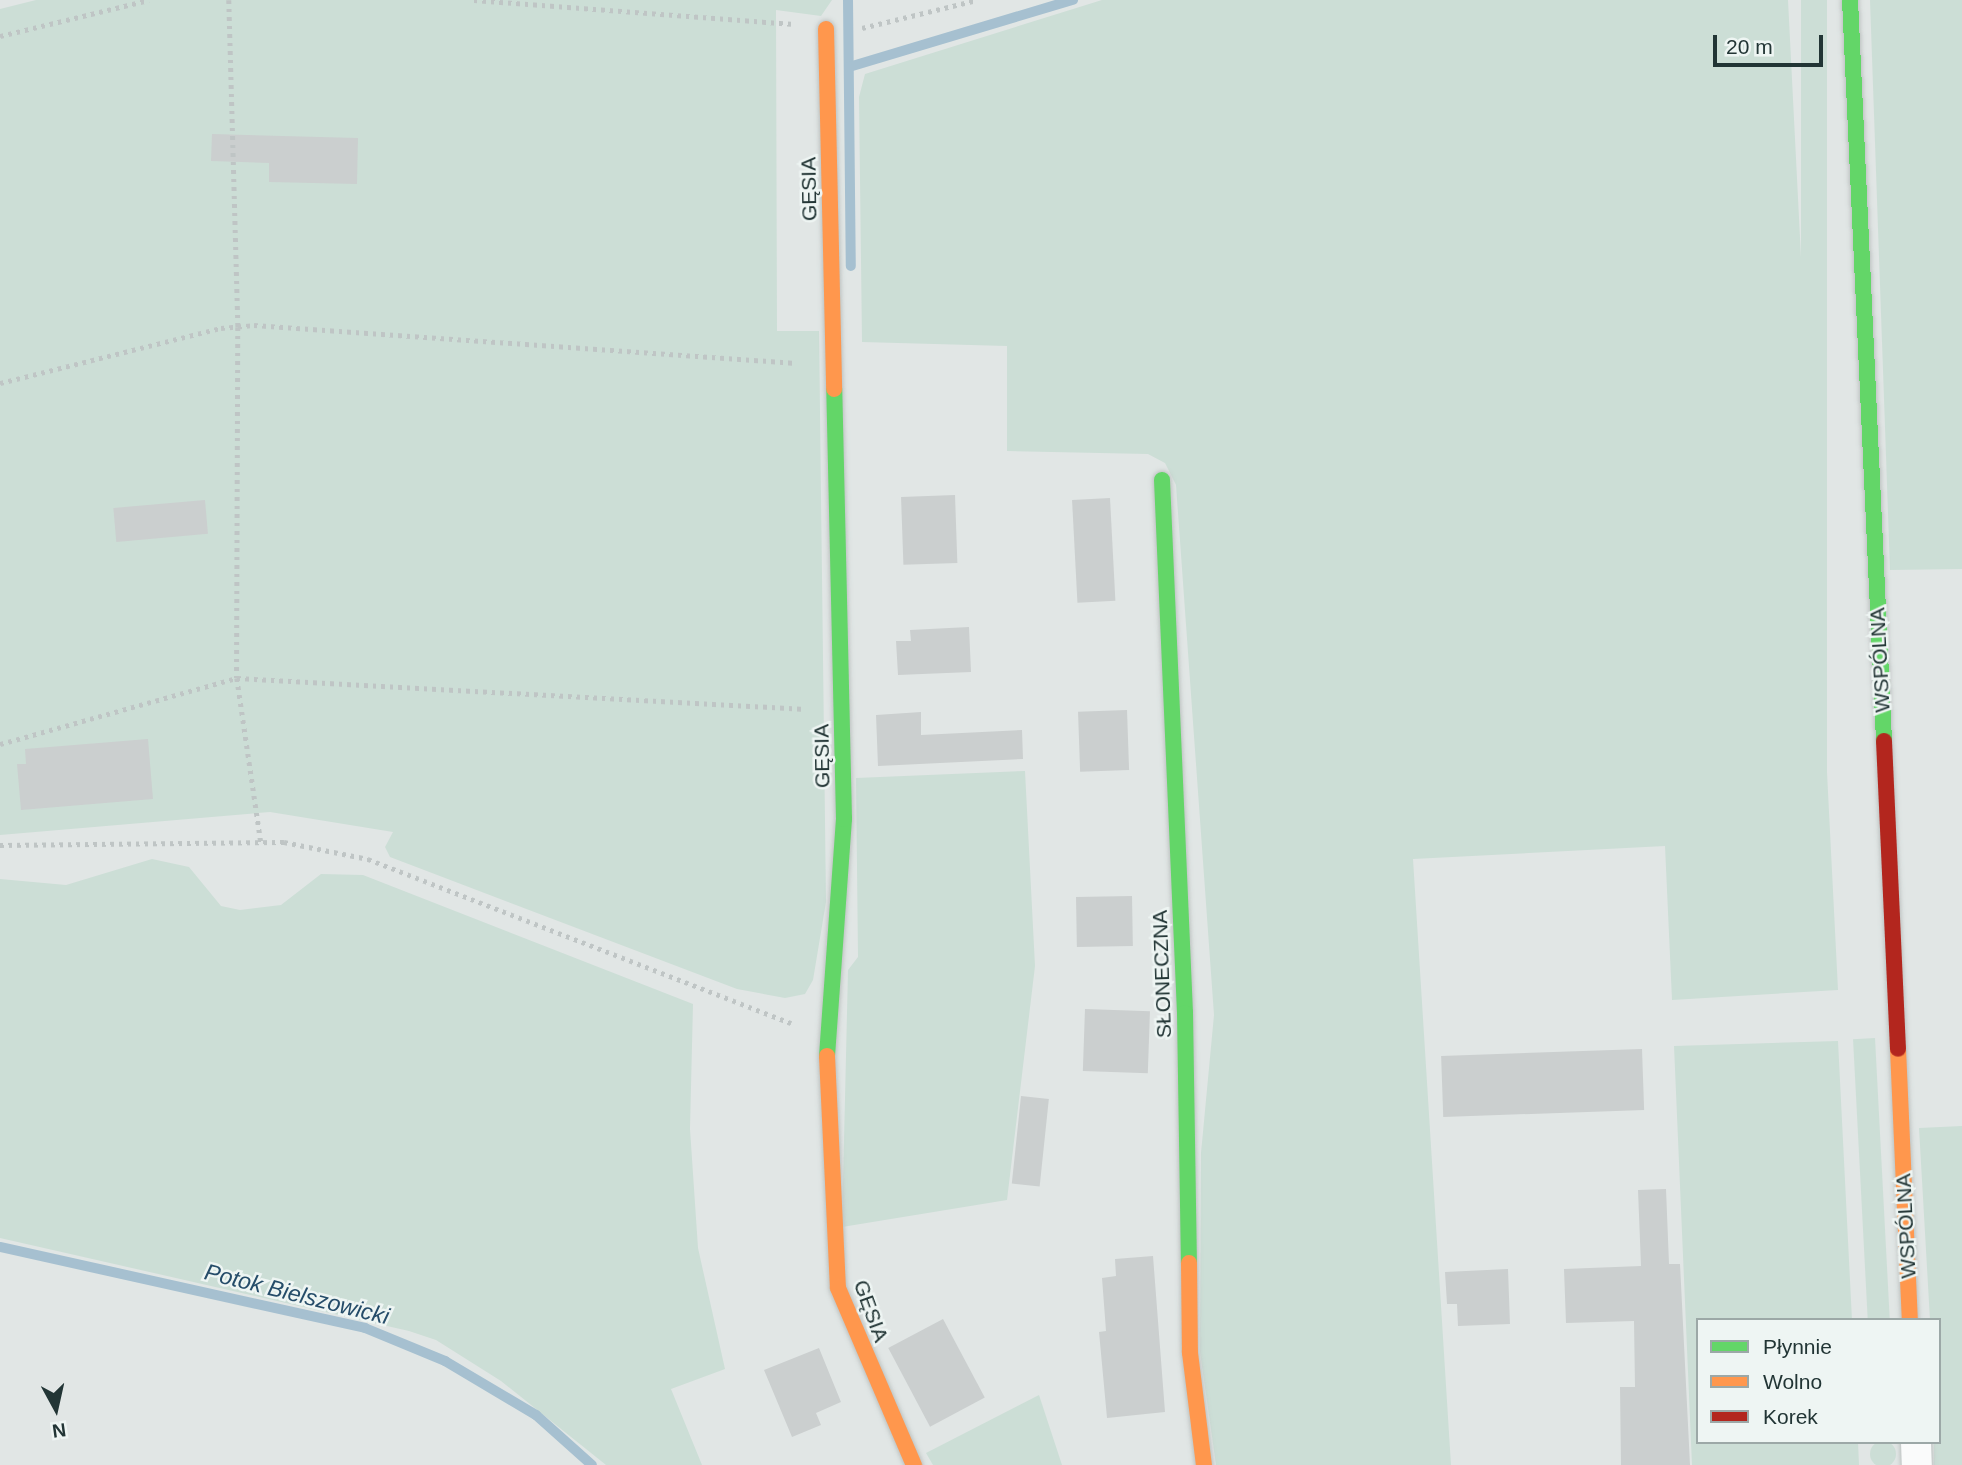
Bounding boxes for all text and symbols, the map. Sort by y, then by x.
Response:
scale bar [1717,21,1827,65]
text: 20 m [1726,35,1773,58]
street label: GĘSIA [796,157,822,221]
street label: WSPÓLNA [1865,607,1895,713]
street label: GĘSIA [809,724,835,788]
street label: SŁONECZNA [1147,909,1177,1039]
street label: WSPÓLNA [1891,1173,1921,1279]
water label: Potok Bielszowicki [202,1258,392,1330]
street label: GĘSIA [848,1277,894,1345]
legend [1696,1318,1941,1444]
text: Płynnie [1763,1335,1832,1358]
text: Wolno [1763,1370,1822,1393]
north arrow [21,1374,91,1444]
text: Korek [1763,1405,1818,1428]
text: N [51,1419,67,1442]

